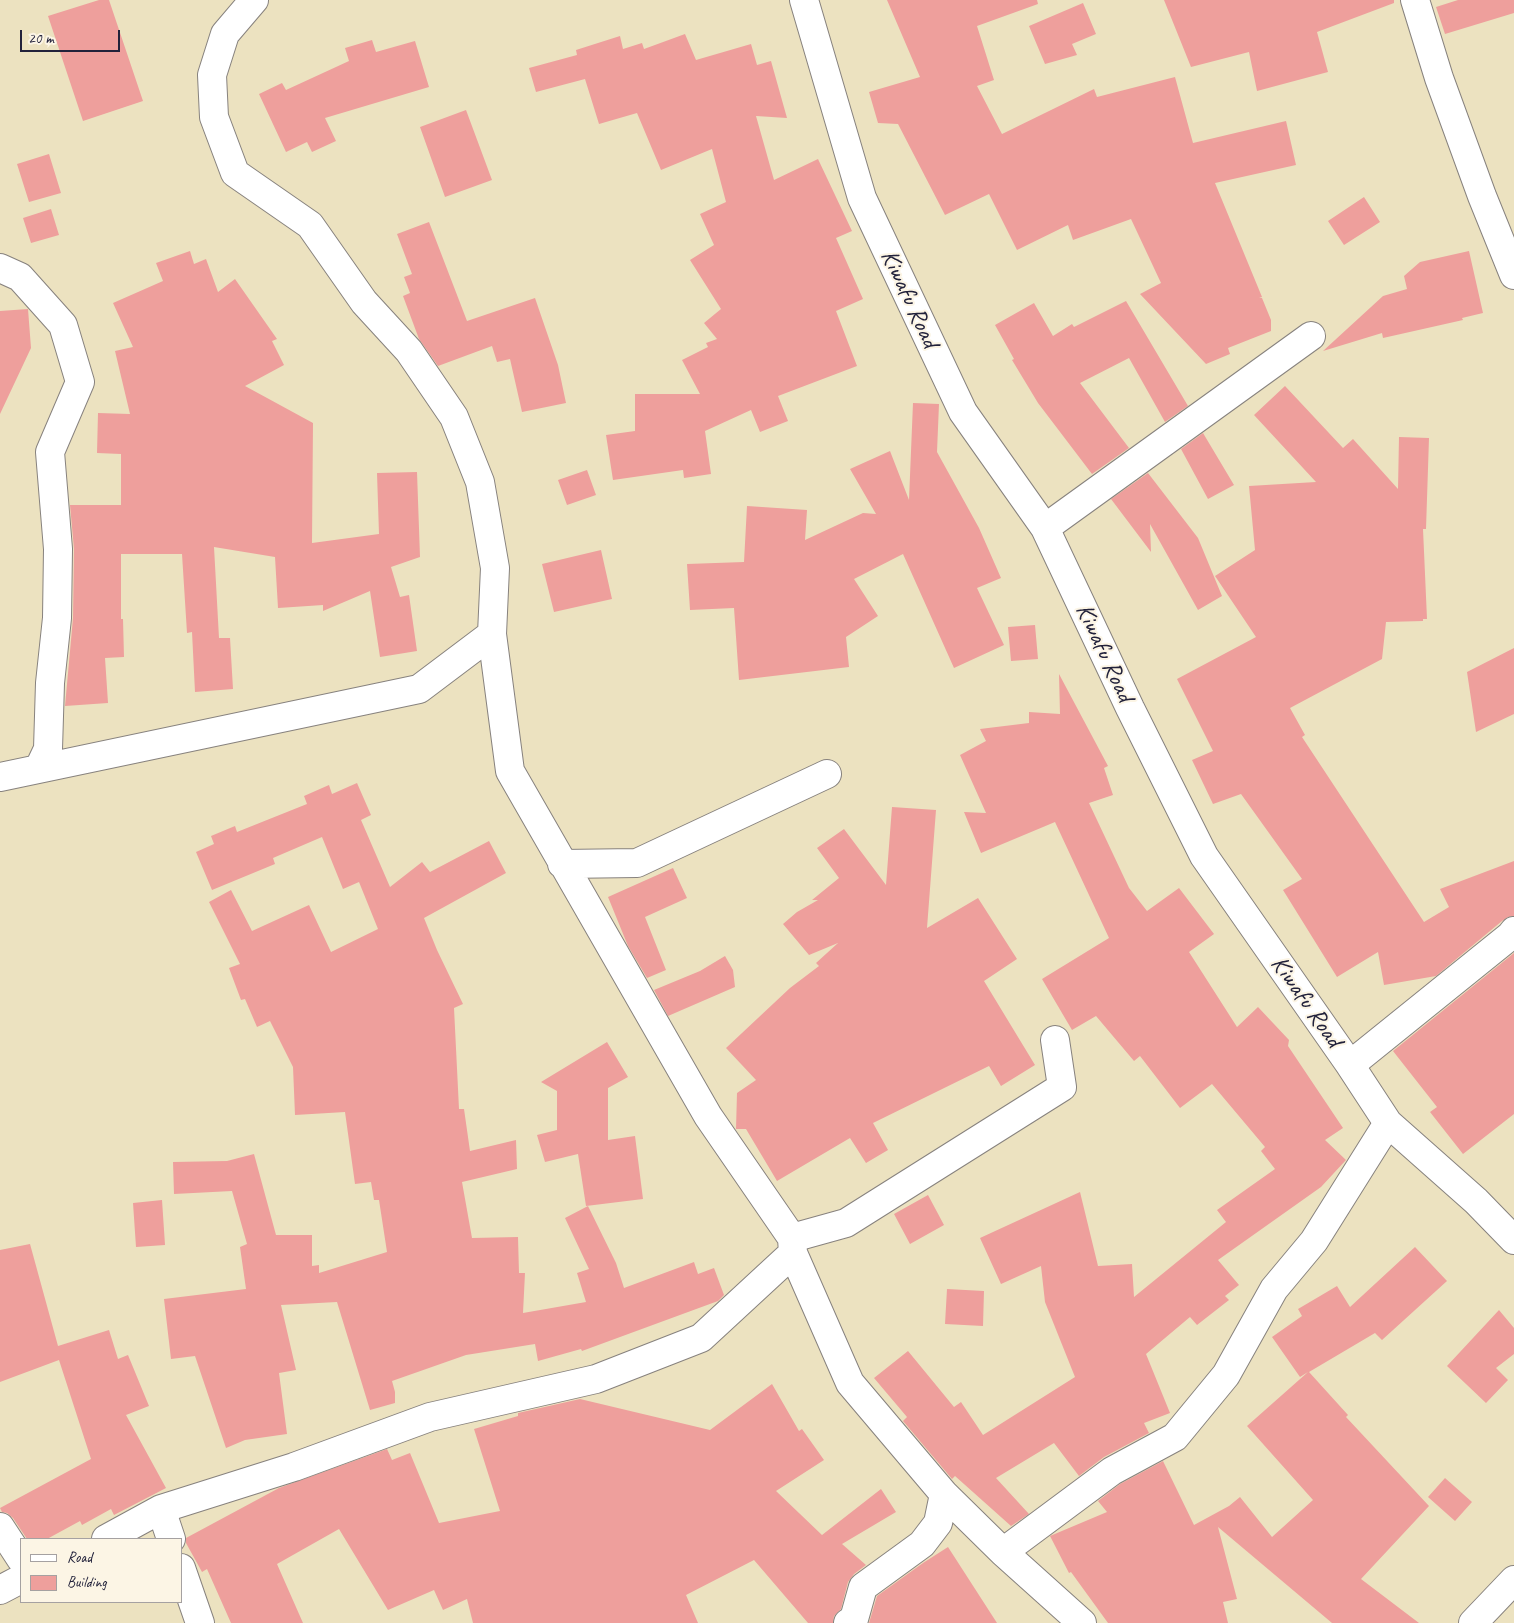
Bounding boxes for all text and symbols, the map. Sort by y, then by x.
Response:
scale bar [22,20,122,52]
text: 20 m [28,29,54,48]
street label: Kiwafu Road [873,245,945,353]
street label: Kiwafu Road [1068,599,1140,707]
street label: Kiwafu Road [1264,950,1348,1054]
legend [20,1538,182,1603]
text: Road [67,1548,92,1567]
text: Building [67,1573,106,1592]

